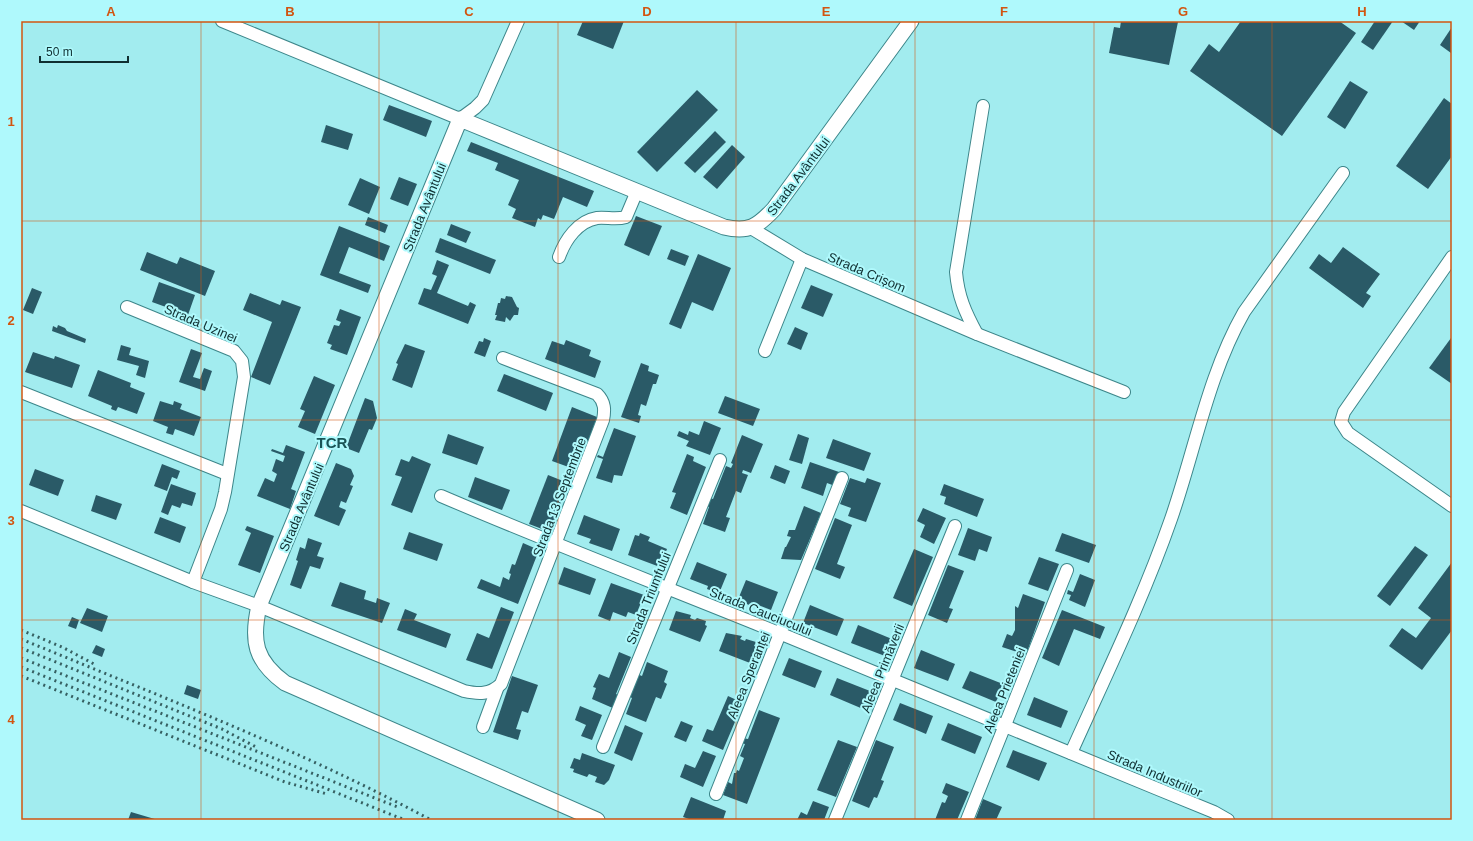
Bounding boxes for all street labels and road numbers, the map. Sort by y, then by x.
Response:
street label: Strada Avântului [764,134,833,219]
street label: Strada Avântului [400,160,449,254]
street label: Strada Crișom [826,249,908,296]
street label: Strada Uzinei [162,301,240,346]
street label: Strada 13 Septembrie [530,435,589,559]
street label: Strada Avântului [276,461,327,554]
street label: Strada Triumfului [623,550,674,647]
street label: Strada Cauciucului [707,584,814,639]
street label: Aleea Primăverii [858,621,907,715]
street label: Aleea Speranței [724,629,773,721]
street label: Aleea Prieteniei [980,645,1029,735]
street label: Strada Industriilor [1105,747,1205,801]

